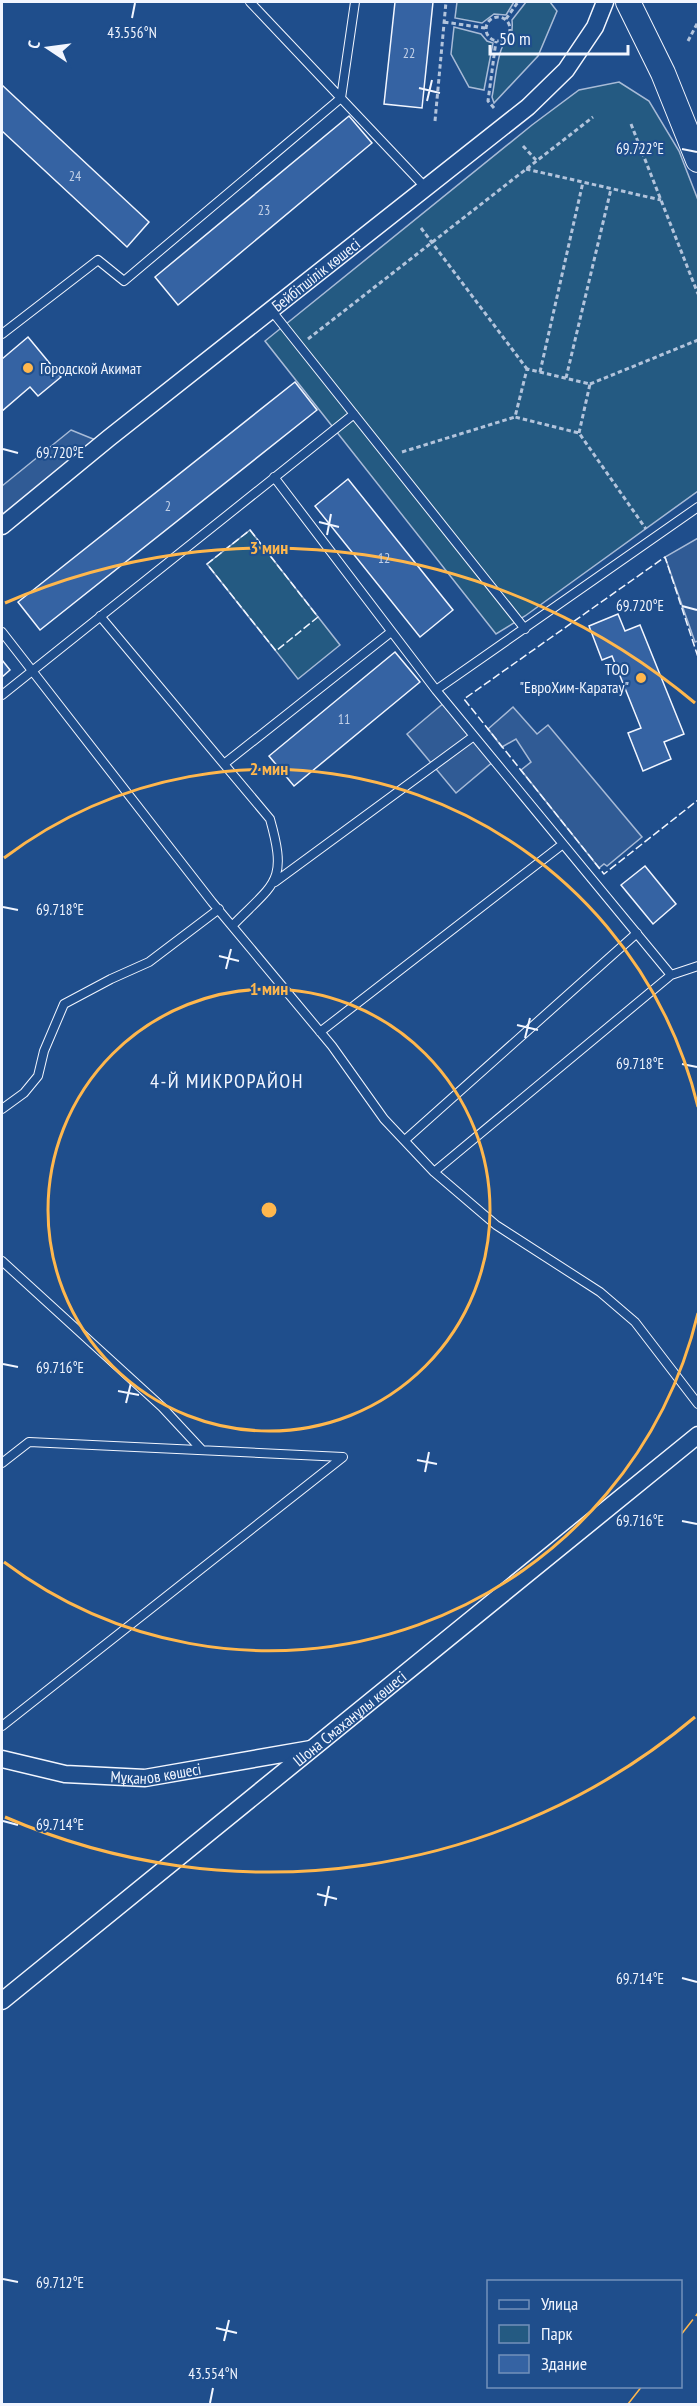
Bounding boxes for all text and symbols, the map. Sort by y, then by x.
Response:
north arrow [18,18,78,78]
scale bar [490,18,628,56]
text: 43.556°N [107,23,157,42]
text: 50 m [499,27,531,50]
text: С [23,38,44,50]
house number: 22 [403,44,415,62]
text: 69.722°E [616,139,664,158]
house number: 24 [69,167,82,185]
house number: 23 [258,201,270,219]
street label: Бейбітшілік көшесі [268,234,364,316]
place label: Городской Акимат [40,358,142,378]
marker: Городской Акимат [21,361,35,375]
text: 69.720°E [36,443,84,462]
house number: 2 [165,497,171,515]
text: 3 мин [250,536,288,559]
house number: 12 [378,549,390,567]
text: 69.720°E [616,596,664,615]
place label: ТОО "ЕвроХим-Каратау" [519,659,629,697]
marker: ТОО "ЕвроХим-Каратау" [634,671,648,685]
house number: 11 [338,710,350,728]
text: 2 мин [250,757,288,780]
text: 69.718°E [36,900,84,919]
text: 1 мин [250,977,288,1000]
text: 69.718°E [616,1054,664,1073]
district label: 4-Й МИКРОРАЙОН [150,1068,304,1094]
centre of rings [259,1200,279,1220]
text: 69.716°E [36,1358,84,1377]
text: 69.716°E [616,1511,664,1530]
street label: Шона Смаханұлы көшесі [289,1666,410,1770]
street label: Мұқанов көшесі [110,1758,203,1788]
text: 69.714°E [36,1815,84,1834]
text: 69.714°E [616,1969,664,1988]
text: 69.712°E [36,2273,84,2292]
legend [487,2280,682,2388]
text: Улица [541,2292,578,2315]
text: Парк [541,2322,572,2345]
text: Здание [541,2352,587,2375]
text: 43.554°N [188,2364,238,2383]

